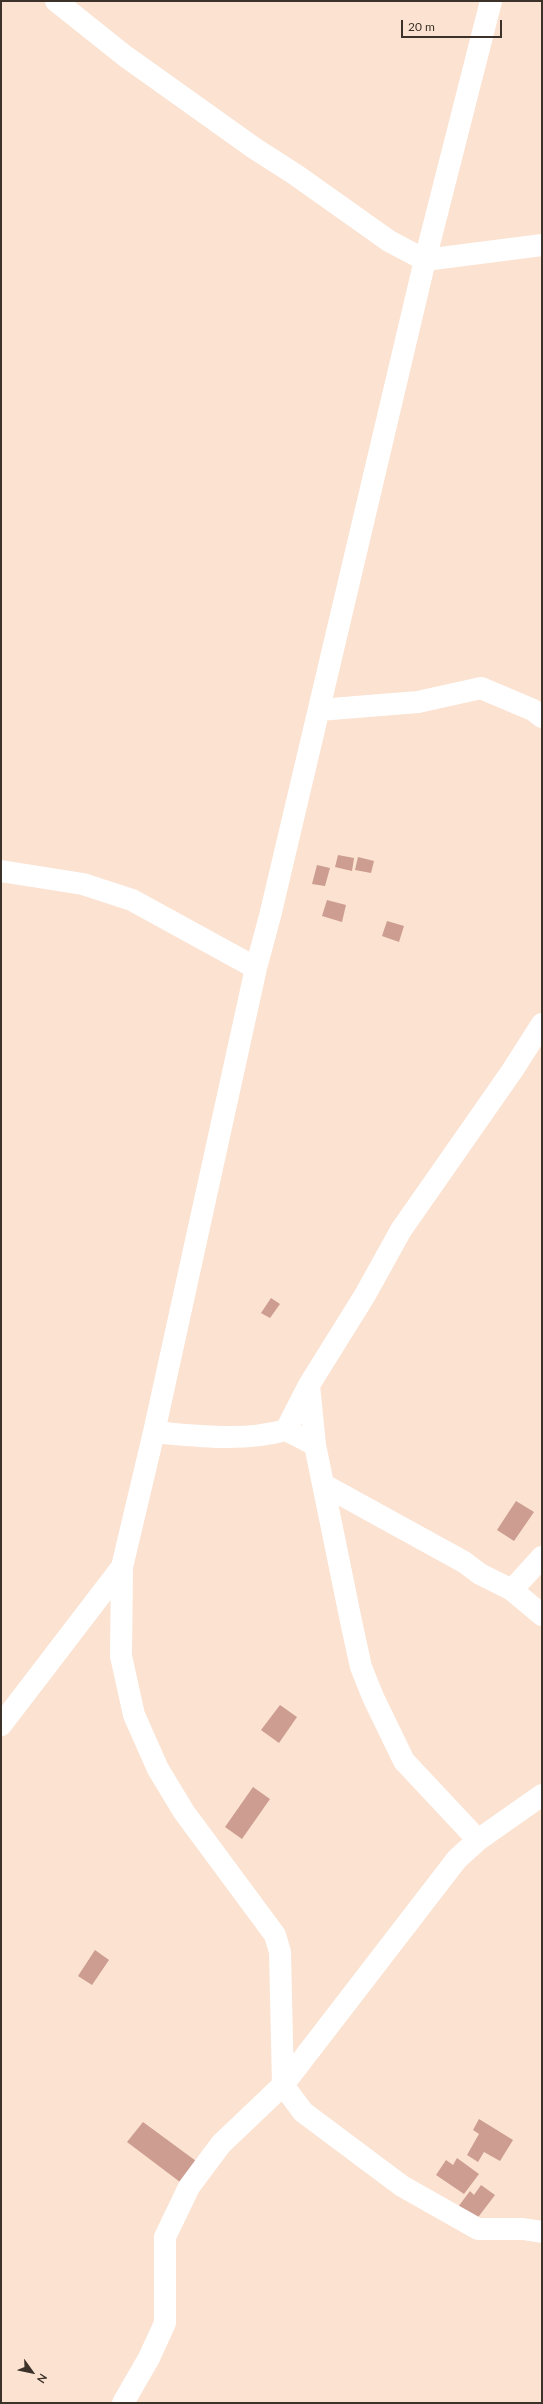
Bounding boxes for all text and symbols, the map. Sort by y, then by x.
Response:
scale bar [403,12,504,38]
text: 20 m [408,19,435,34]
north arrow [12,2352,52,2392]
text: N [35,2372,50,2386]

